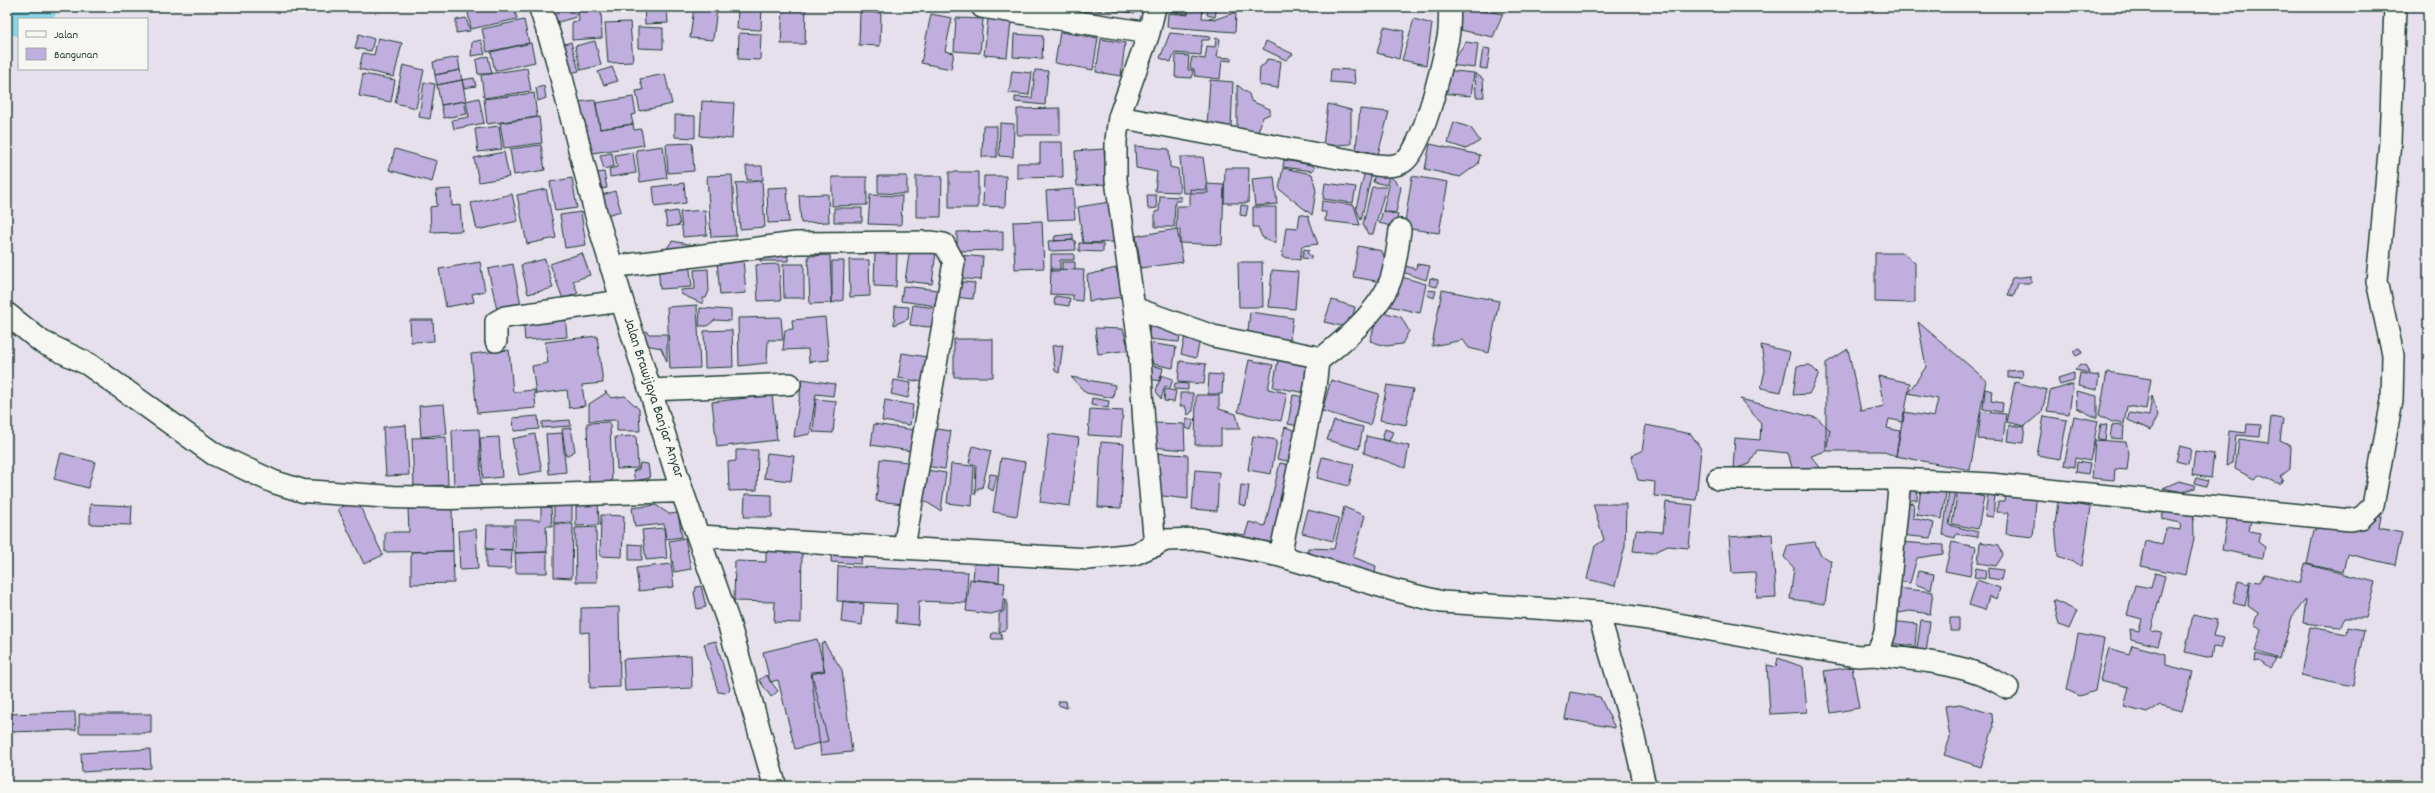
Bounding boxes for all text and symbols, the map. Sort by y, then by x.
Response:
legend [18,18,148,70]
text: Jalan [54,27,78,44]
text: Bangunan [54,47,98,64]
street label: Jalan Brawijaya Banjar Anyar [617,315,690,482]

